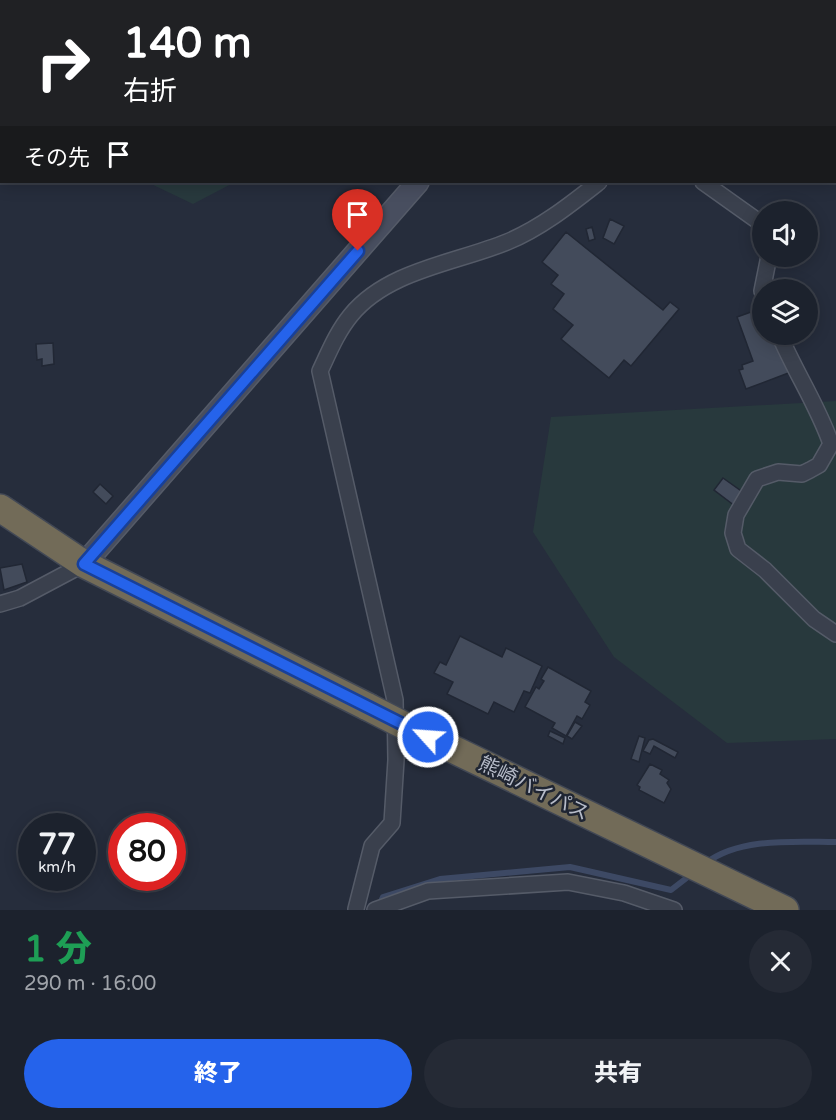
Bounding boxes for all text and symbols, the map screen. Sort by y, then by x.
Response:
text: 140 m [123,18,252,69]
icon: right [24,24,102,102]
text: 右折 [123,75,177,108]
icon: arrive [102,138,135,171]
text: その先 [24,145,90,171]
pin [332,189,383,251]
icon: arrive [341,198,374,231]
map controls [752,201,818,345]
button: sound [752,201,818,267]
button: layers [752,279,818,345]
position arrow [396,705,460,769]
street label: 熊崎バイパス [475,752,593,826]
speed limit sign: 80 [108,813,186,891]
text: 77 [38,826,76,863]
text: km/h [38,858,76,876]
text: 1 分 [24,928,92,971]
button: close [749,930,812,993]
text: 290 m · 16:00 [24,972,156,996]
button: 終了 [24,1039,412,1108]
button: 共有 [424,1039,812,1108]

